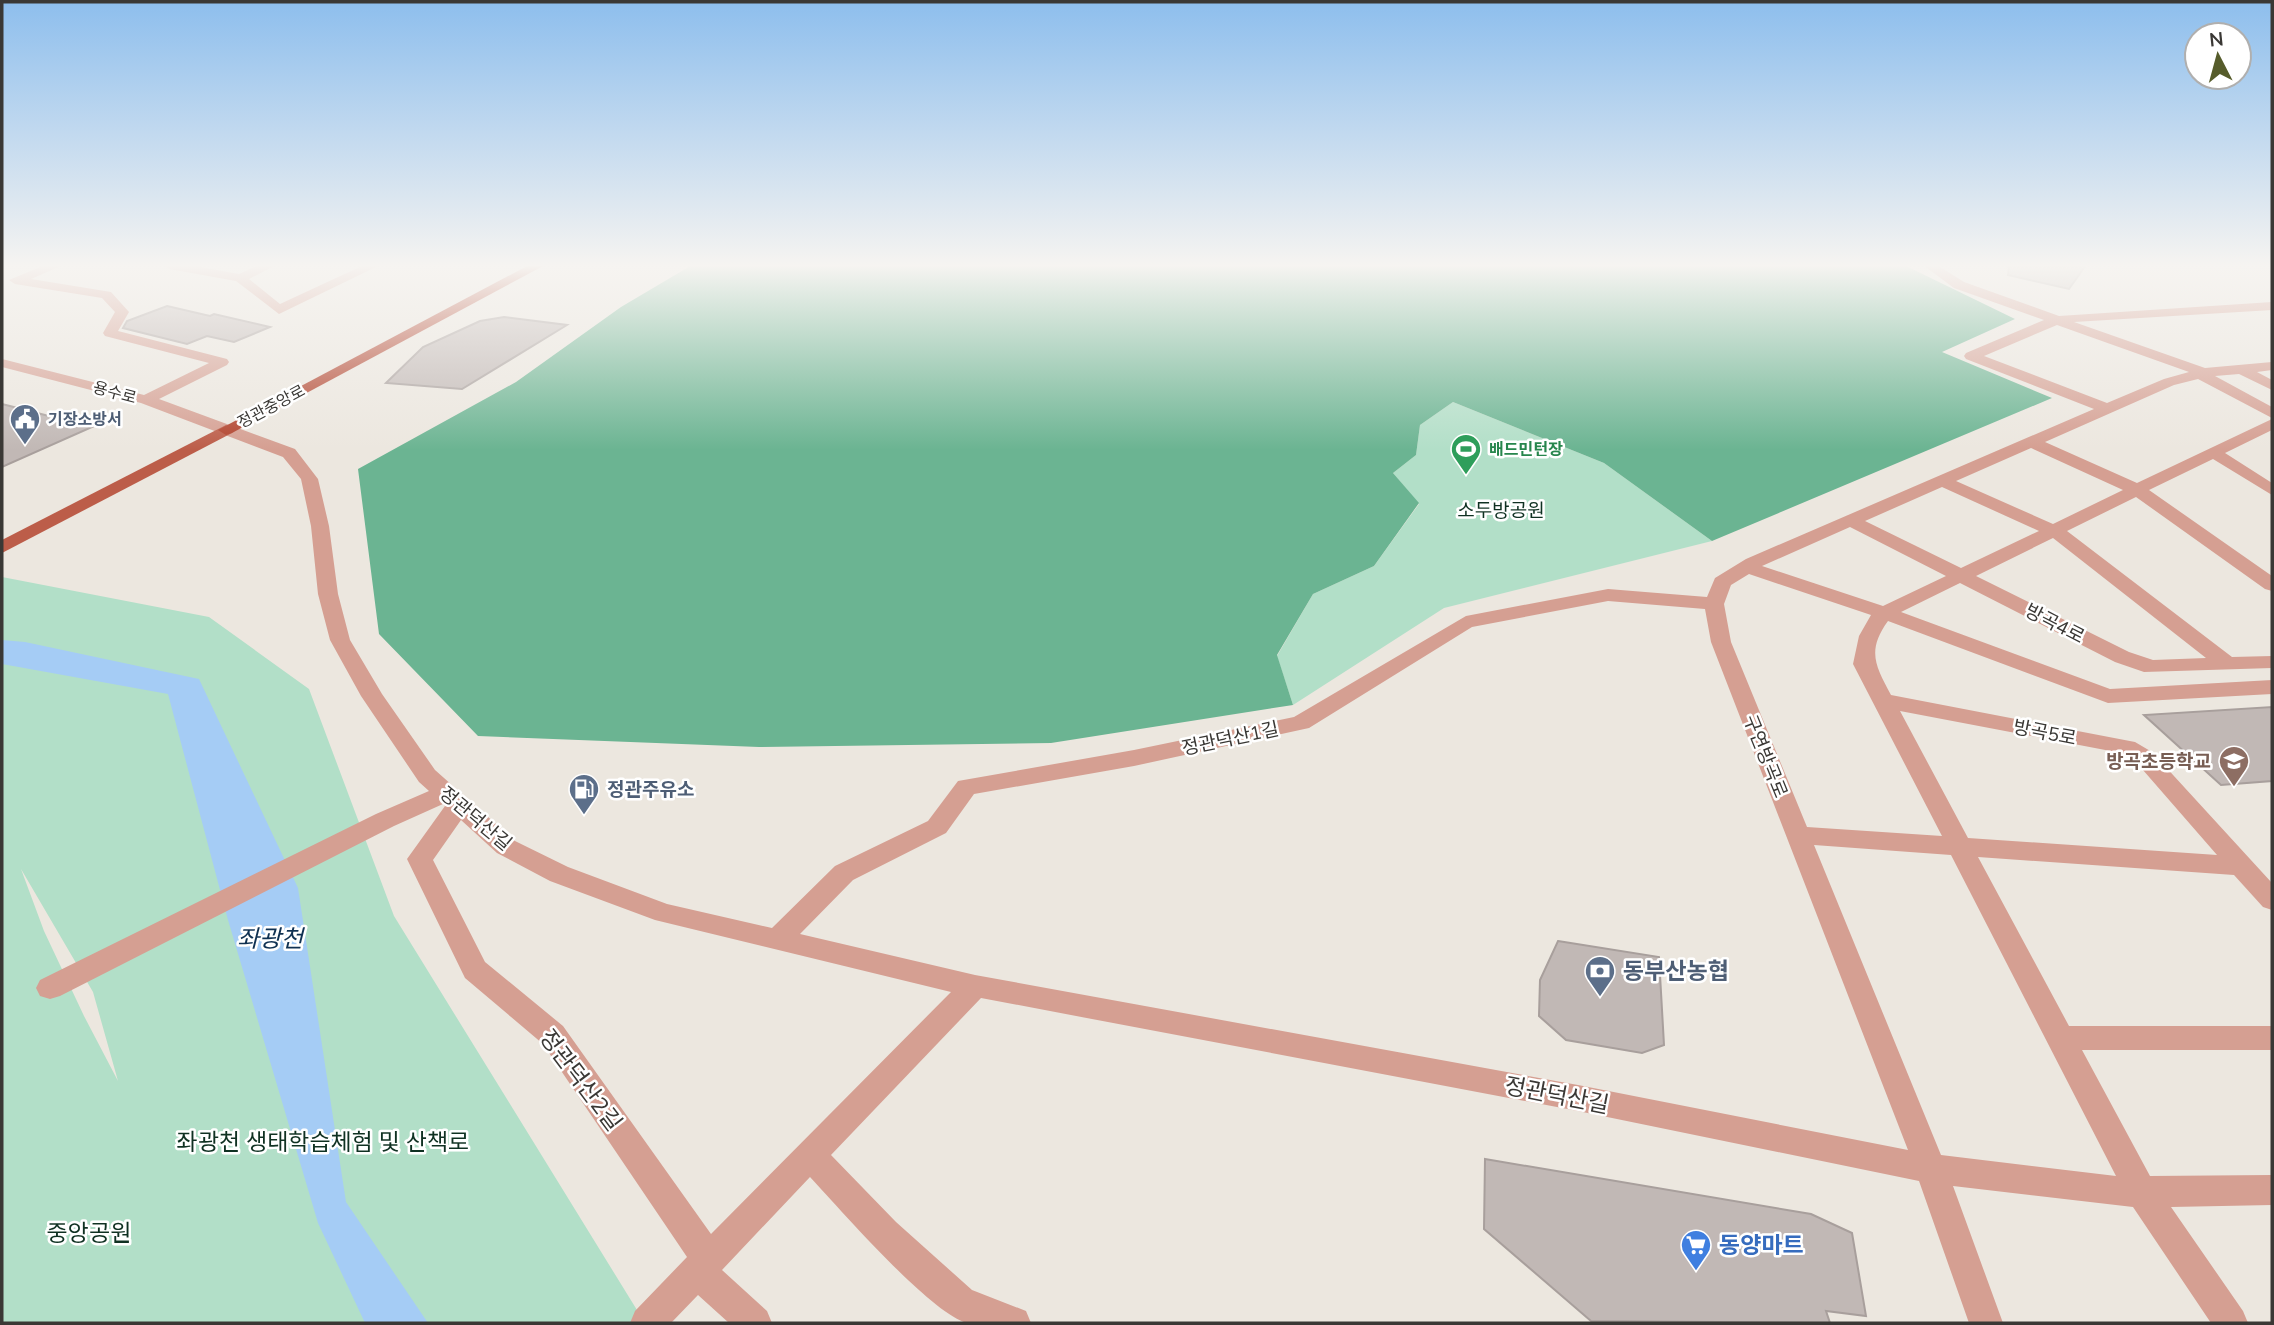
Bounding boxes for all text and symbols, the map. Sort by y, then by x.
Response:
north arrow [2183,21,2253,91]
text: N [2208,26,2225,54]
street label: 용수로 [91,377,139,409]
street label: 정관중앙로 [234,380,309,434]
public building icon: 기장소방서 [8,402,42,446]
place label: 기장소방서 [48,409,122,431]
sports icon: 배드민턴장 [1449,432,1483,476]
place label: 배드민턴장 [1489,439,1563,461]
park label: 소두방공원 [1457,498,1545,524]
street label: 방곡4로 [2020,598,2089,650]
street label: 구연방곡로 [1737,711,1793,802]
street label: 방곡5로 [2011,714,2079,752]
street label: 정관덕산1길 [1179,716,1281,762]
school or university icon: 방곡초등학교 [2217,744,2251,788]
place label: 방곡초등학교 [2106,749,2211,775]
fuel station icon: 정관주유소 [567,772,601,816]
place label: 정관주유소 [607,777,694,803]
street label: 정관덕산길 [434,781,517,857]
water label: 좌광천 [237,923,306,955]
bank icon: 동부산농협 [1583,954,1617,998]
place label: 동부산농협 [1623,956,1729,987]
street label: 정관덕산2길 [532,1023,629,1137]
street label: 정관덕산길 [1502,1070,1612,1121]
park label: 좌광천 생태학습체험 및 산책로 [177,1127,469,1158]
park label: 중앙공원 [47,1218,131,1249]
supermarket icon: 동양마트 [1679,1228,1713,1272]
place label: 동양마트 [1719,1230,1804,1261]

